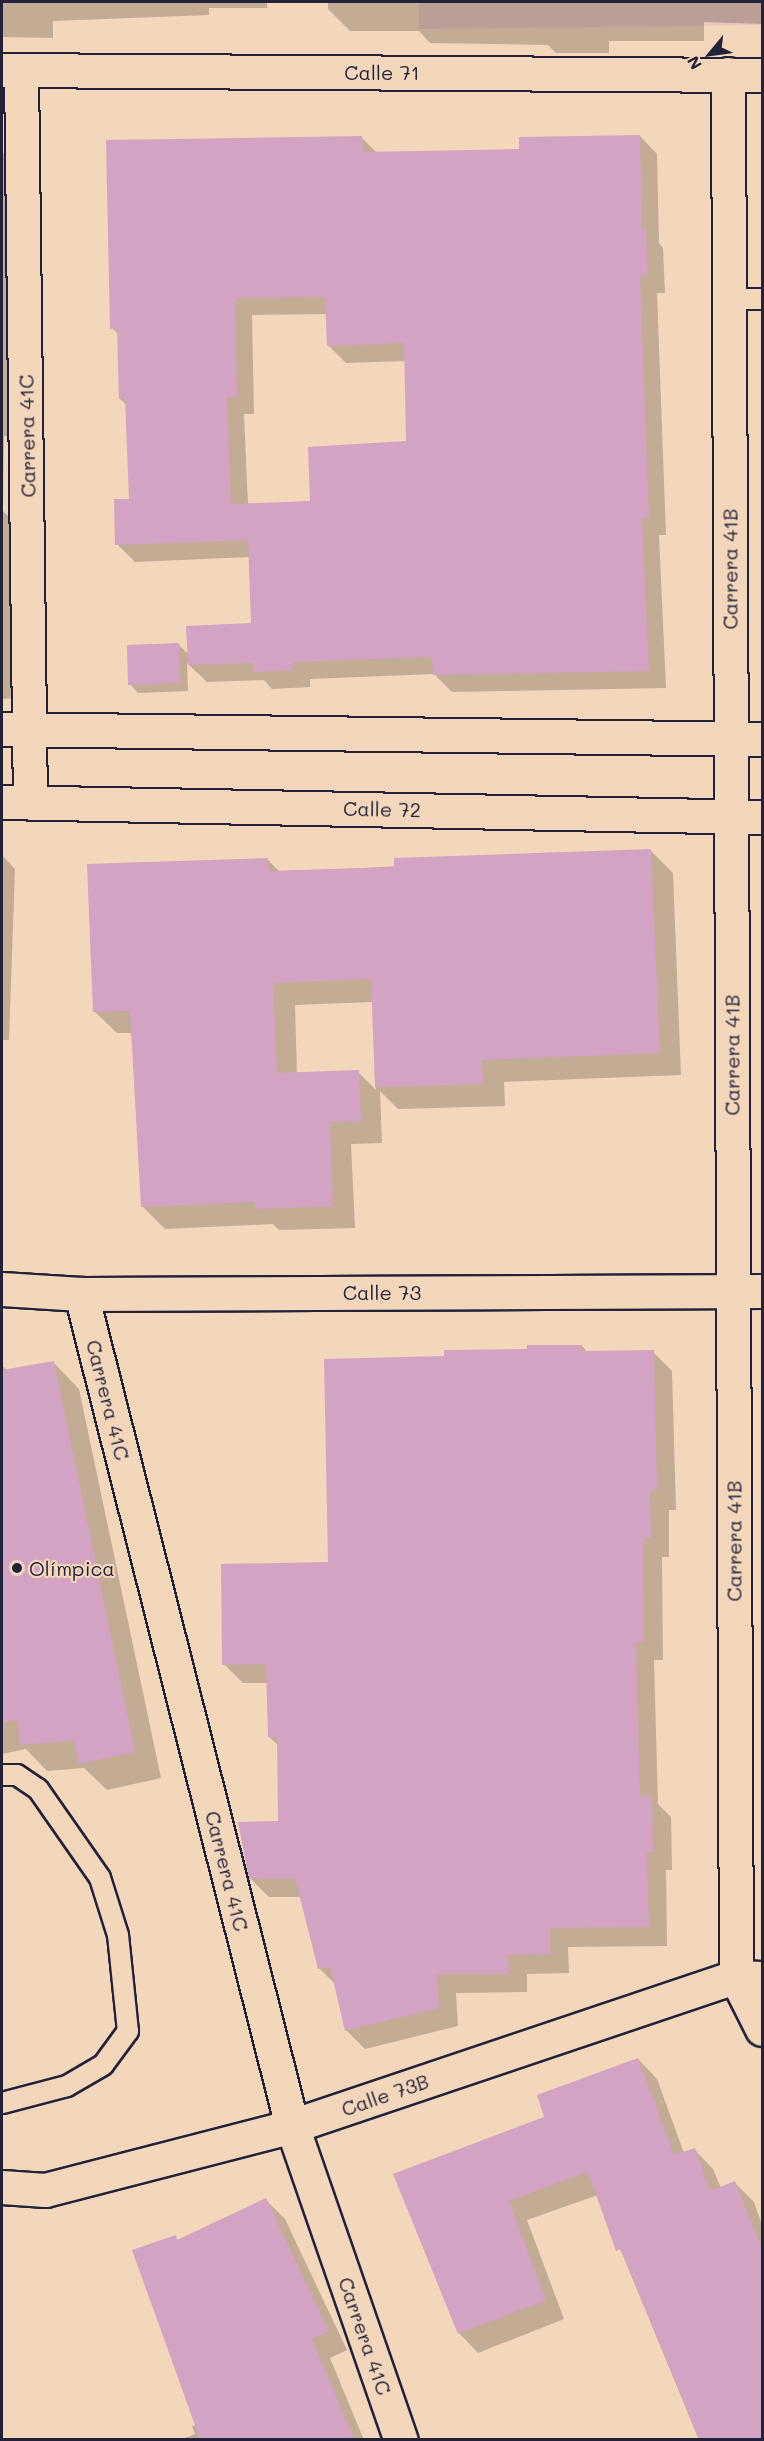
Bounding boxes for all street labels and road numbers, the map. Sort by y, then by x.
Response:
street label: Calle 71 [344,60,420,84]
street label: Carrera 41C [14,374,40,498]
street label: Carrera 41B [718,508,742,630]
street label: Calle 72 [343,796,421,822]
street label: Carrera 41B [720,994,744,1116]
street label: Calle 73 [343,1280,421,1304]
street label: Carrera 41C [81,1337,135,1463]
street label: Carrera 41B [722,1480,746,1602]
street label: Carrera 41C [200,1808,254,1934]
street label: Calle 73B [338,2069,432,2121]
street label: Carrera 41C [334,2274,396,2398]

